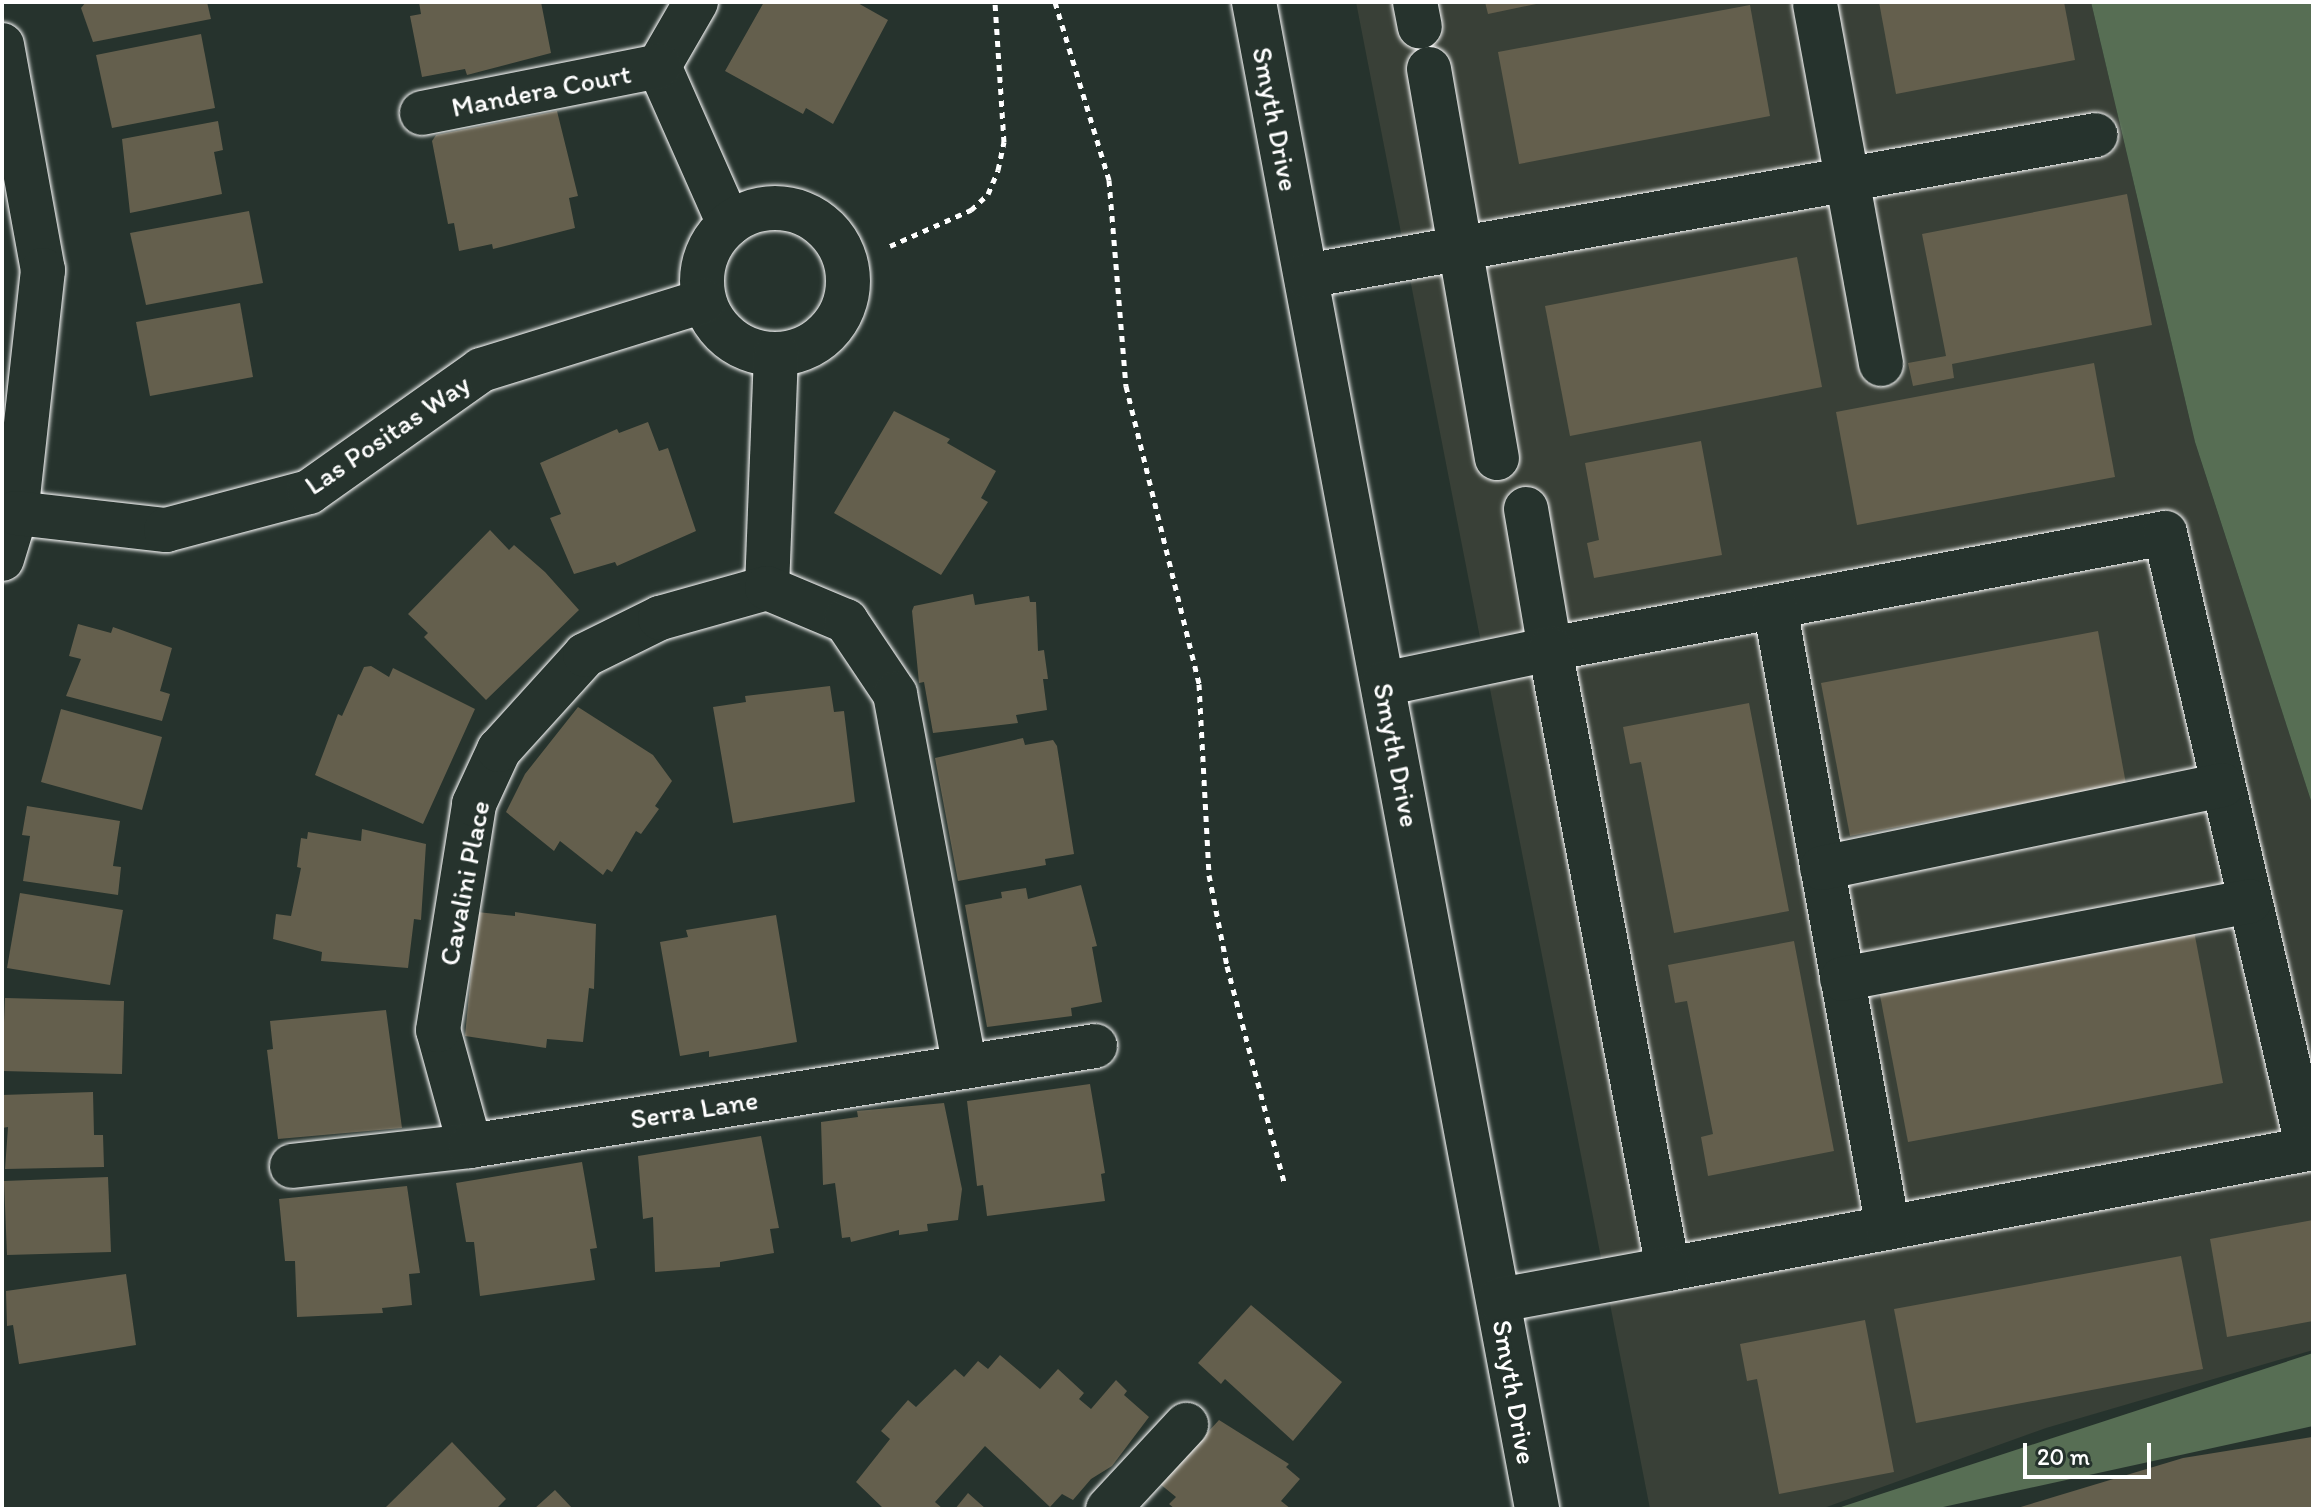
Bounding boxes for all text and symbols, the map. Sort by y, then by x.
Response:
street label: Smyth Drive [1245,43,1307,195]
street label: Mandera Court [449,56,633,124]
street label: Las Positas Way [298,367,476,501]
street label: Smyth Drive [1366,679,1428,831]
street label: Cavalini Place [431,797,497,969]
street label: Serra Lane [628,1082,760,1136]
street label: Smyth Drive [1486,1317,1544,1467]
scale bar [2027,1427,2155,1477]
text: 20 m [2037,1442,2090,1471]

